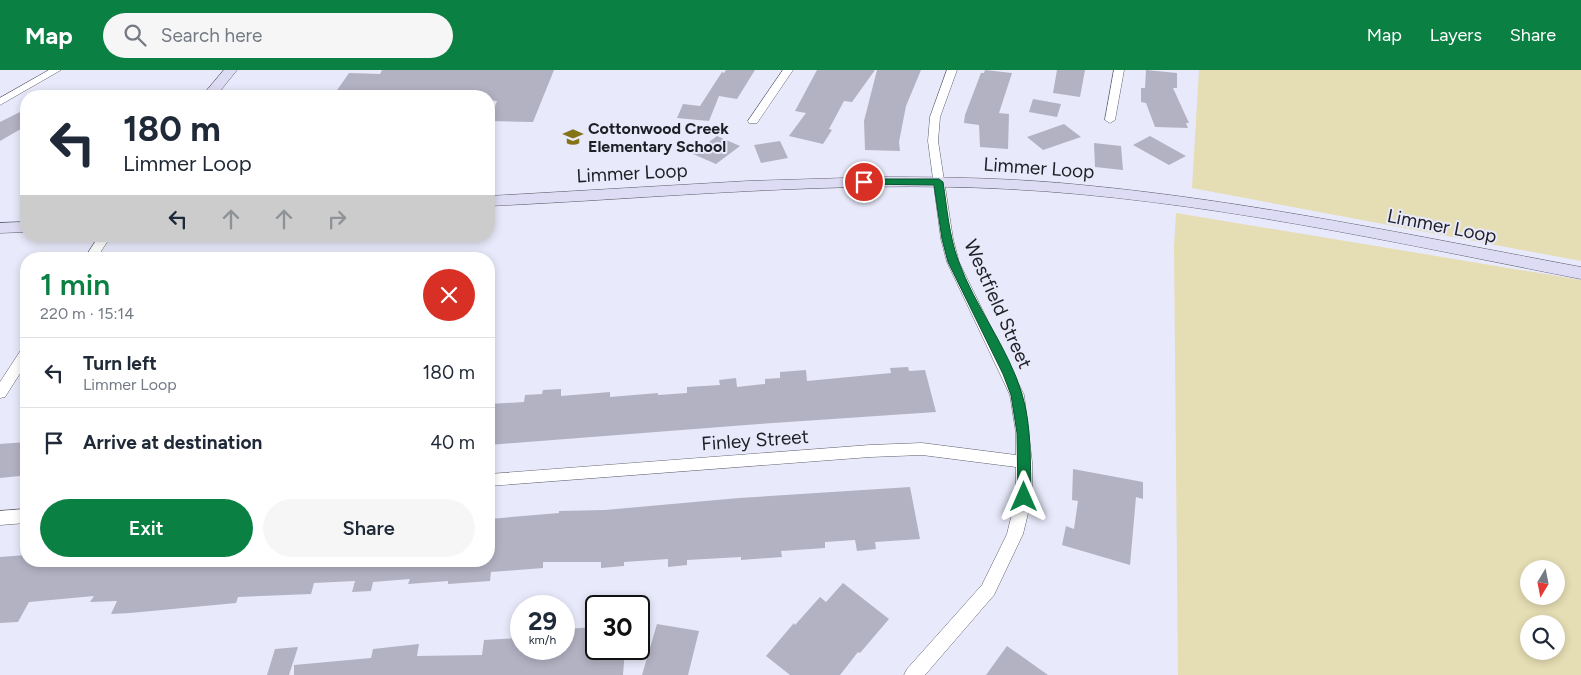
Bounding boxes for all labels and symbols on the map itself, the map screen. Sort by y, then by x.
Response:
place label: Cottonwood Creek Elementary School [588,119,729,156]
school or university icon: Cottonwood Creek Elementary School [562,126,584,148]
street label: Limmer Loop [983,153,1095,183]
street label: Limmer Loop [576,159,688,187]
pin [843,161,885,203]
street label: Limmer Loop [1385,204,1499,248]
street label: Westfield Street [959,236,1037,372]
street label: Finley Street [701,425,809,455]
position arrow [997,470,1049,522]
north arrow [1520,560,1565,605]
speed limit sign: 30 [585,595,650,660]

